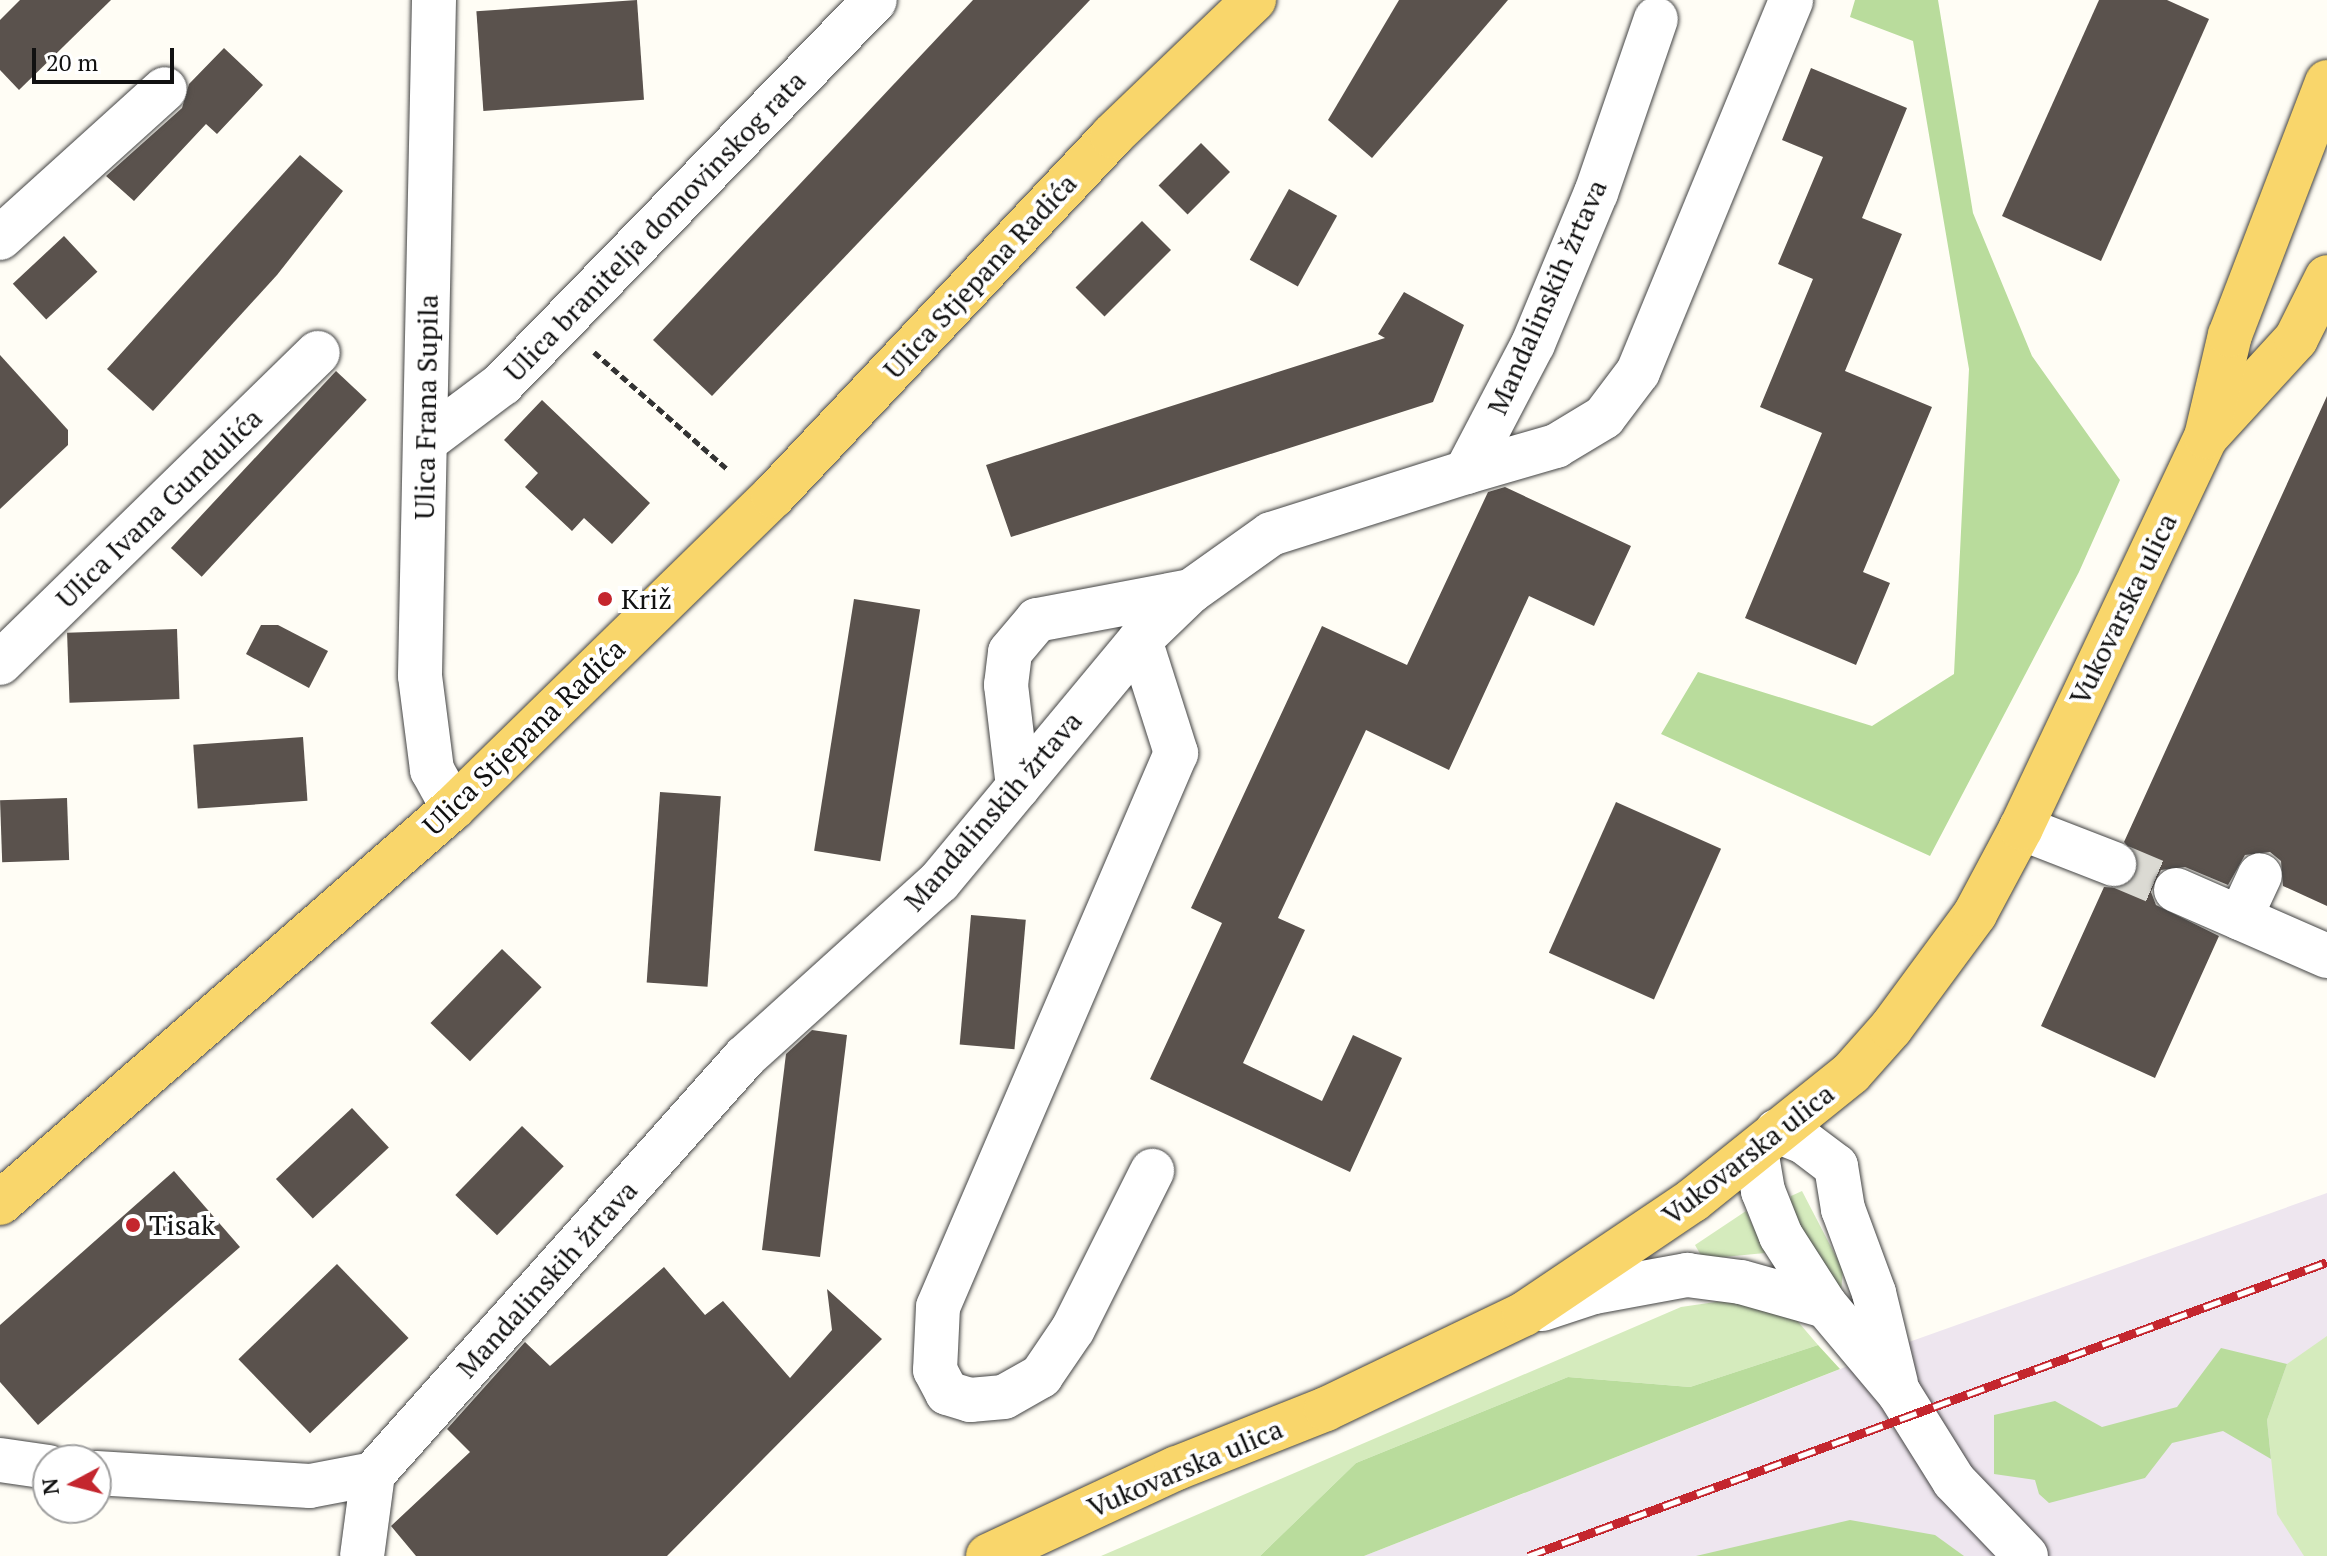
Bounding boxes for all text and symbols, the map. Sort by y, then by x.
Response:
scale bar [36,32,178,82]
text: 20 m [46,46,98,78]
street label: Ulica branitelja domovinskog rata [497,64,813,388]
street label: Ulica Stjepana Radića [876,167,1084,385]
street label: Mandalinskih žrtava [1480,174,1614,420]
street label: Ulica Frana Supila [407,294,445,520]
street label: Ulica Ivana Gundulića [49,401,269,615]
street label: Vukovarska ulica [2062,508,2184,710]
place label: Križ [621,582,672,616]
marker: Križ [596,590,614,608]
street label: Ulica Stjepana Radića [416,632,632,842]
street label: Mandalinskih žrtava [897,704,1089,918]
street label: Vukovarska ulica [1655,1076,1841,1232]
street label: Mandalinskih žrtava [450,1173,644,1385]
place label: Tisak [149,1208,215,1242]
marker: Tisak [124,1216,142,1234]
street label: Vukovarska ulica [1082,1412,1288,1524]
north arrow [32,1444,112,1524]
text: N [34,1477,65,1497]

